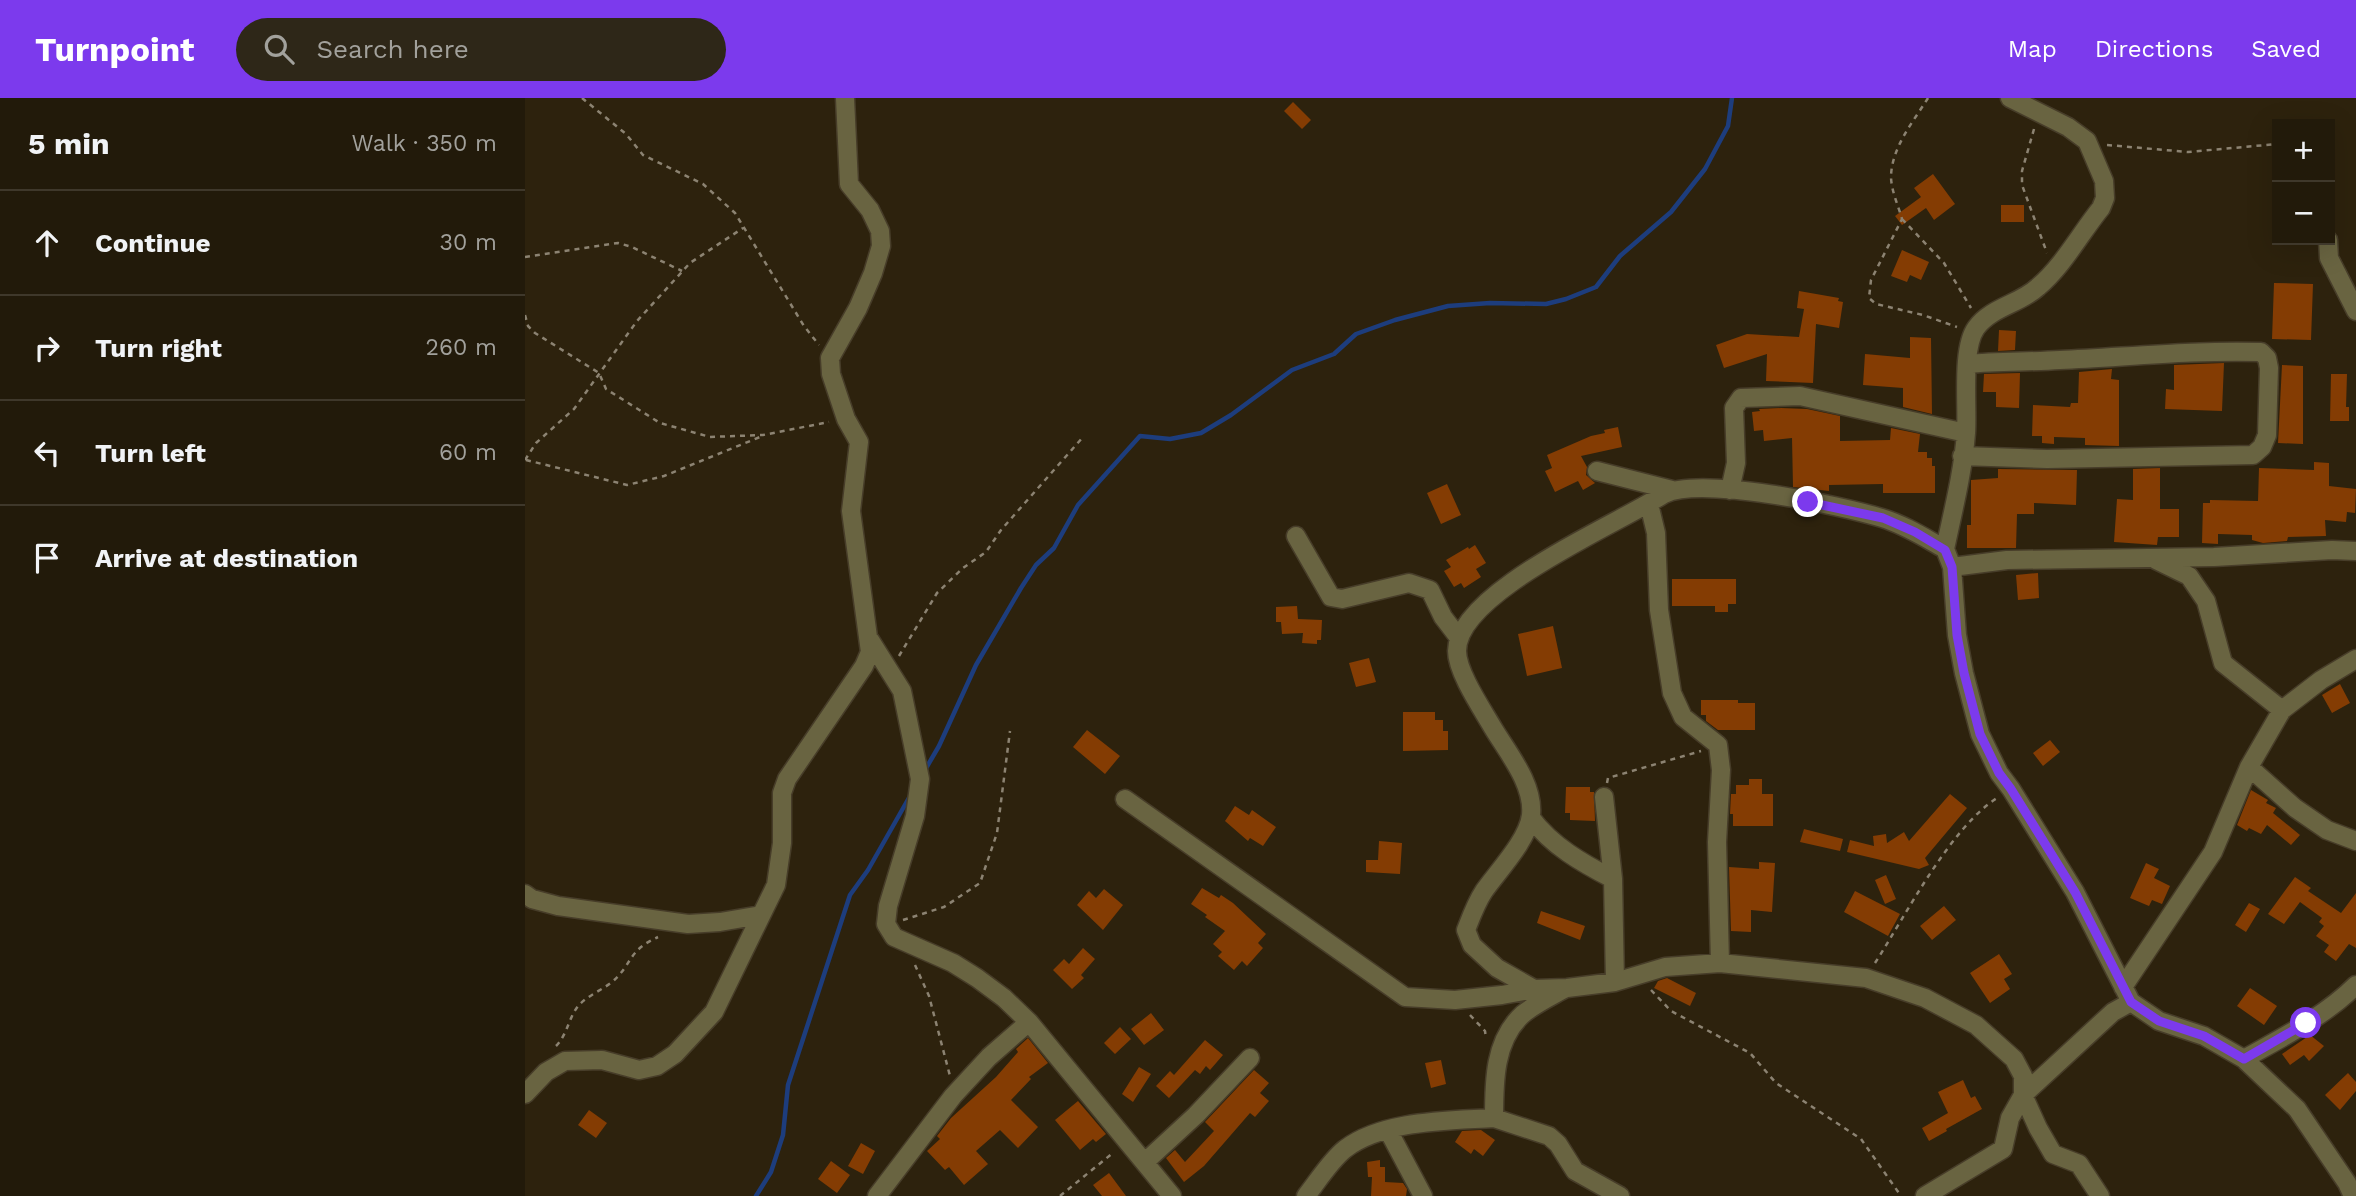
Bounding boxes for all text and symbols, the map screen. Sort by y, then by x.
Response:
search box [236,18,726,81]
text: Turnpoint [35,30,194,69]
icon: search [260,30,298,68]
text: Search here [316,34,469,64]
text: Map [2008,35,2057,63]
text: Directions [2095,35,2213,63]
text: Saved [2251,35,2321,63]
map controls [2272,119,2335,245]
button: + [2272,119,2335,182]
text: 5 min [28,126,110,161]
text: Walk · 350 m [351,130,497,157]
button: − [2272,182,2335,245]
icon: ahead [28,224,66,262]
text: Continue [95,228,211,258]
text: 30 m [440,229,497,256]
icon: right [28,329,66,367]
text: Turn right [95,333,222,363]
text: 260 m [426,334,497,361]
icon: left [28,434,66,472]
text: Turn left [95,438,206,468]
text: 60 m [439,439,497,466]
route end [1792,486,1823,517]
icon: arrive [28,539,66,577]
text: Arrive at destination [95,543,358,573]
route start [2290,1007,2321,1038]

